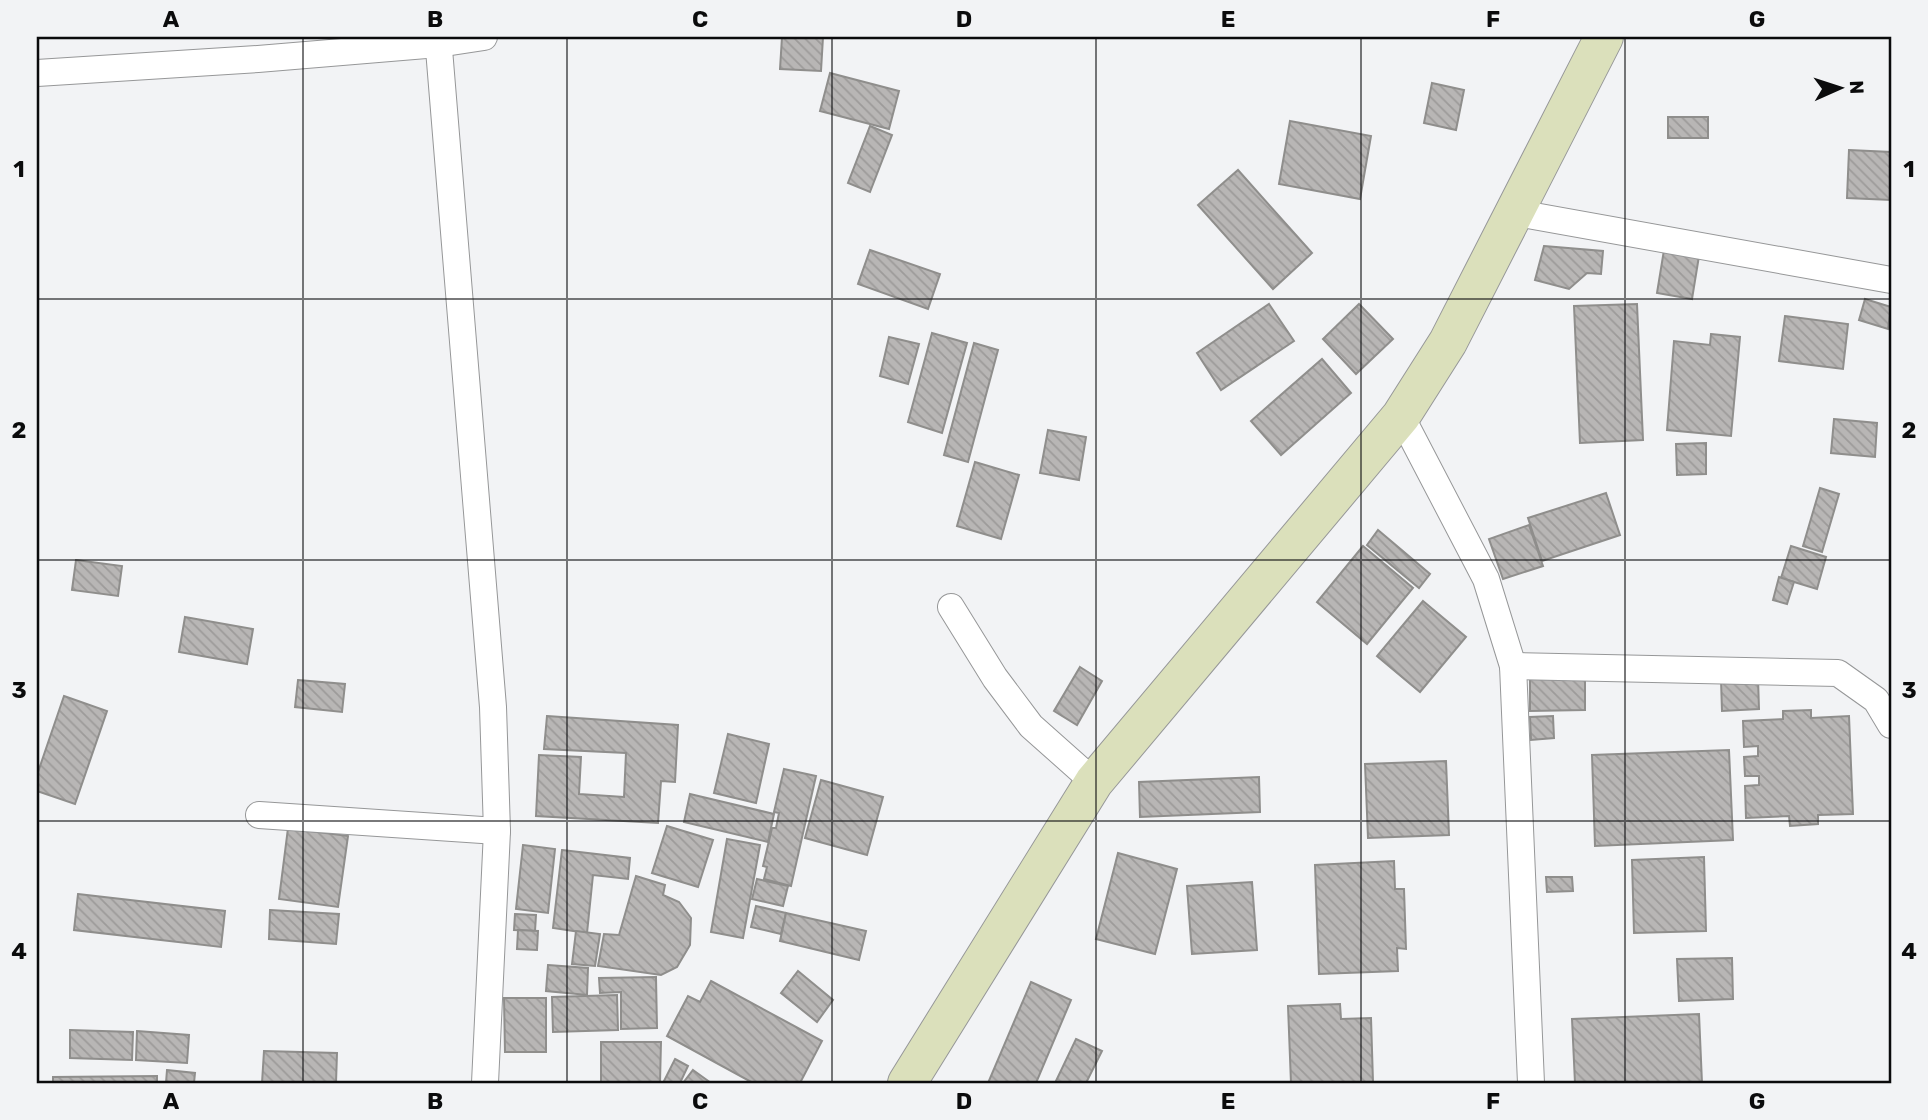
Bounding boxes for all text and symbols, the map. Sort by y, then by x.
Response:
text: A [163,5,180,33]
text: B [427,5,443,33]
text: C [692,5,708,33]
text: D [956,5,972,33]
text: E [1221,5,1235,33]
text: F [1486,5,1500,33]
text: G [1749,5,1765,33]
north arrow [1806,52,1876,122]
text: N [1845,80,1868,95]
text: 1 [13,155,25,183]
text: 1 [1903,155,1915,183]
text: 2 [12,416,26,444]
text: 2 [1902,416,1916,444]
text: 3 [11,676,27,704]
text: 3 [1901,676,1917,704]
text: 4 [11,937,27,965]
text: 4 [1901,937,1917,965]
text: A [163,1087,180,1115]
text: B [427,1087,443,1115]
text: C [692,1087,708,1115]
text: D [956,1087,972,1115]
text: E [1221,1087,1235,1115]
text: F [1486,1087,1500,1115]
text: G [1749,1087,1765,1115]

